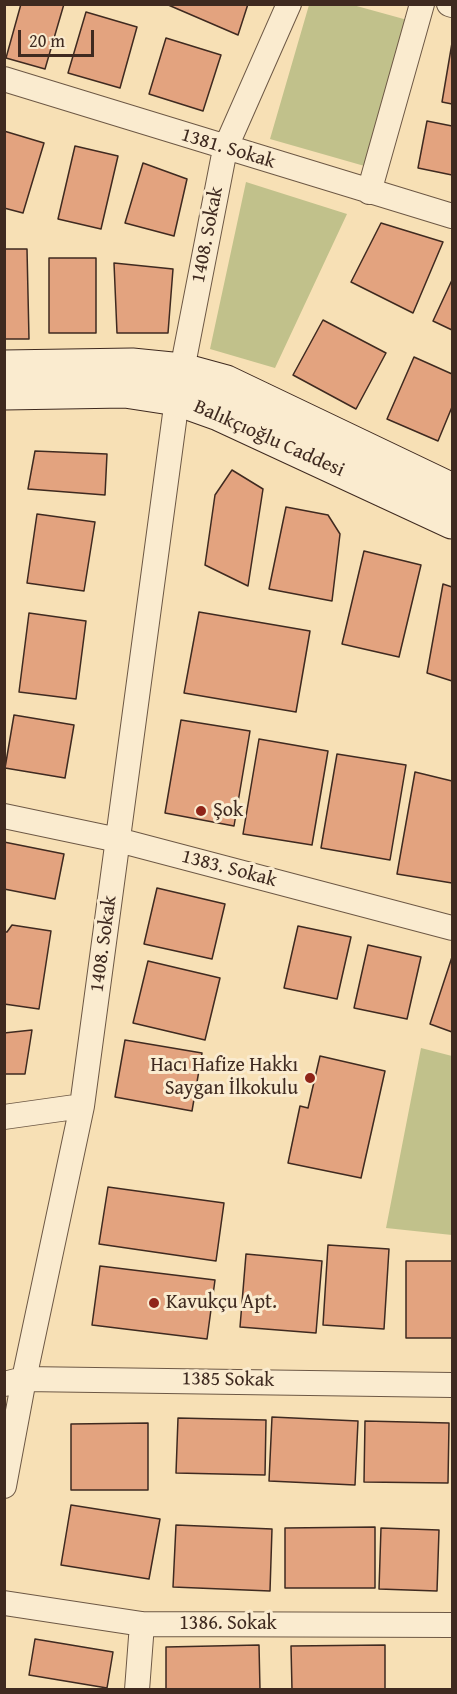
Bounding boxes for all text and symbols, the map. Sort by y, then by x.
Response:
scale bar [21,18,98,56]
text: 20 m [29,27,65,54]
street label: 1381. Sokak [178,123,278,175]
street label: 1408. Sokak [187,185,229,285]
street label: Balıkçıoğlu Caddesi [190,395,348,483]
place label: Şok [213,799,243,823]
marker: Şok [194,804,208,818]
street label: 1383. Sokak [179,845,279,893]
street label: 1408. Sokak [85,894,123,994]
place label: Hacı Hafize Hakkı Saygan İlkokulu [150,1054,298,1101]
marker: Hacı Hafize Hakkı Saygan İlkokulu [303,1071,317,1085]
place label: Kavukçu Apt. [166,1291,277,1315]
marker: Kavukçu Apt. [147,1296,161,1310]
street label: 1385 Sokak [181,1367,275,1393]
street label: 1386. Sokak [179,1612,277,1636]

